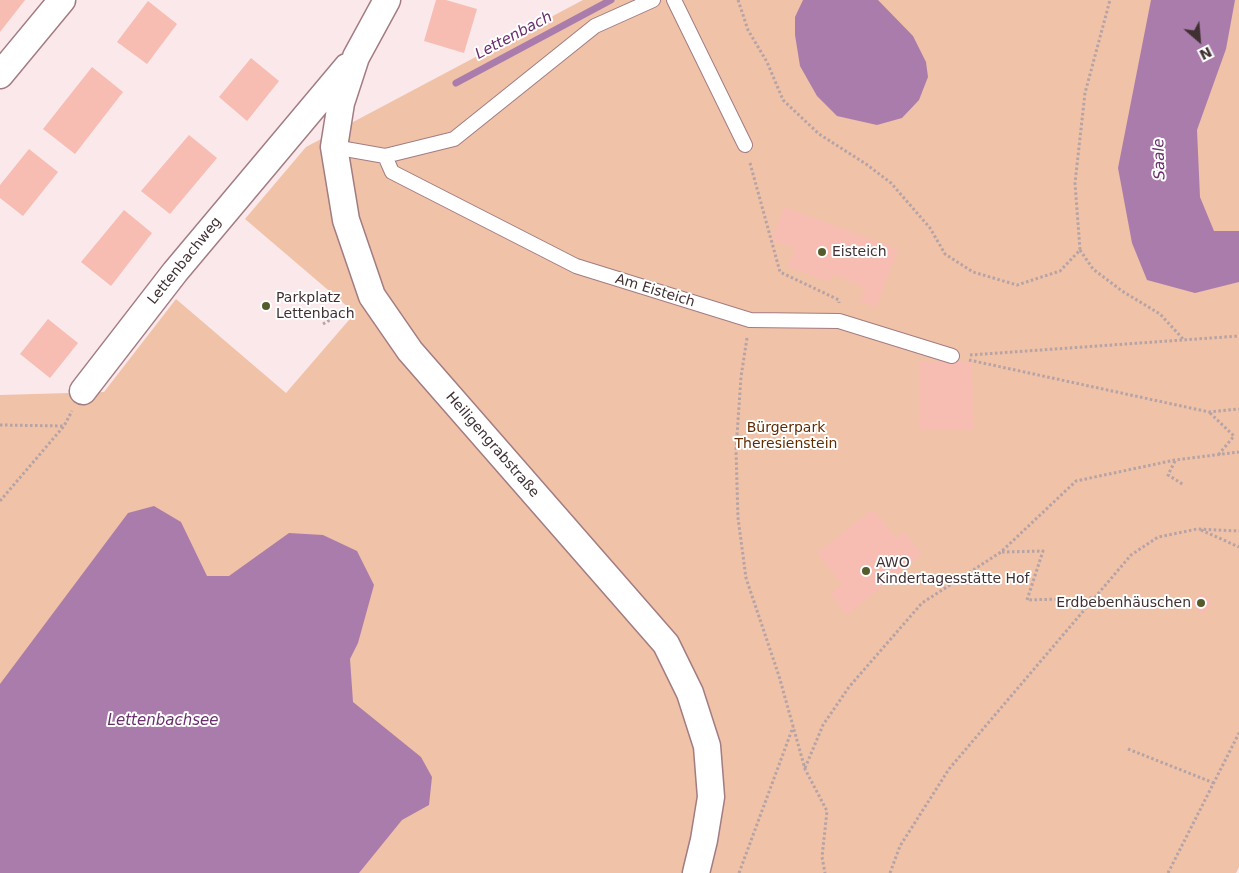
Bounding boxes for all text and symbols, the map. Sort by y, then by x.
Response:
water label: Lettenbach [472,8,556,64]
north arrow [1174,15,1224,65]
text: N [1197,44,1215,63]
water label: Saale [1150,138,1170,180]
street label: Lettenbachweg [145,214,225,308]
place label: Eisteich [832,244,887,260]
marker: Eisteich [816,246,828,258]
street label: Am Eisteich [613,271,697,311]
place label: Parkplatz Lettenbach [276,290,355,322]
marker: Parkplatz Lettenbach [260,300,272,312]
street label: Heiligengrabstraße [442,389,542,501]
park label: Bürgerpark Theresienstein [735,420,837,452]
place label: AWO Kindertagesstätte Hof [876,555,1029,588]
marker: AWO Kindertagesstätte Hof [860,565,872,577]
place label: Erdbebenhäuschen [1056,595,1191,611]
marker: Erdbebenhäuschen [1195,597,1207,609]
water label: Lettenbachsee [108,712,218,730]

